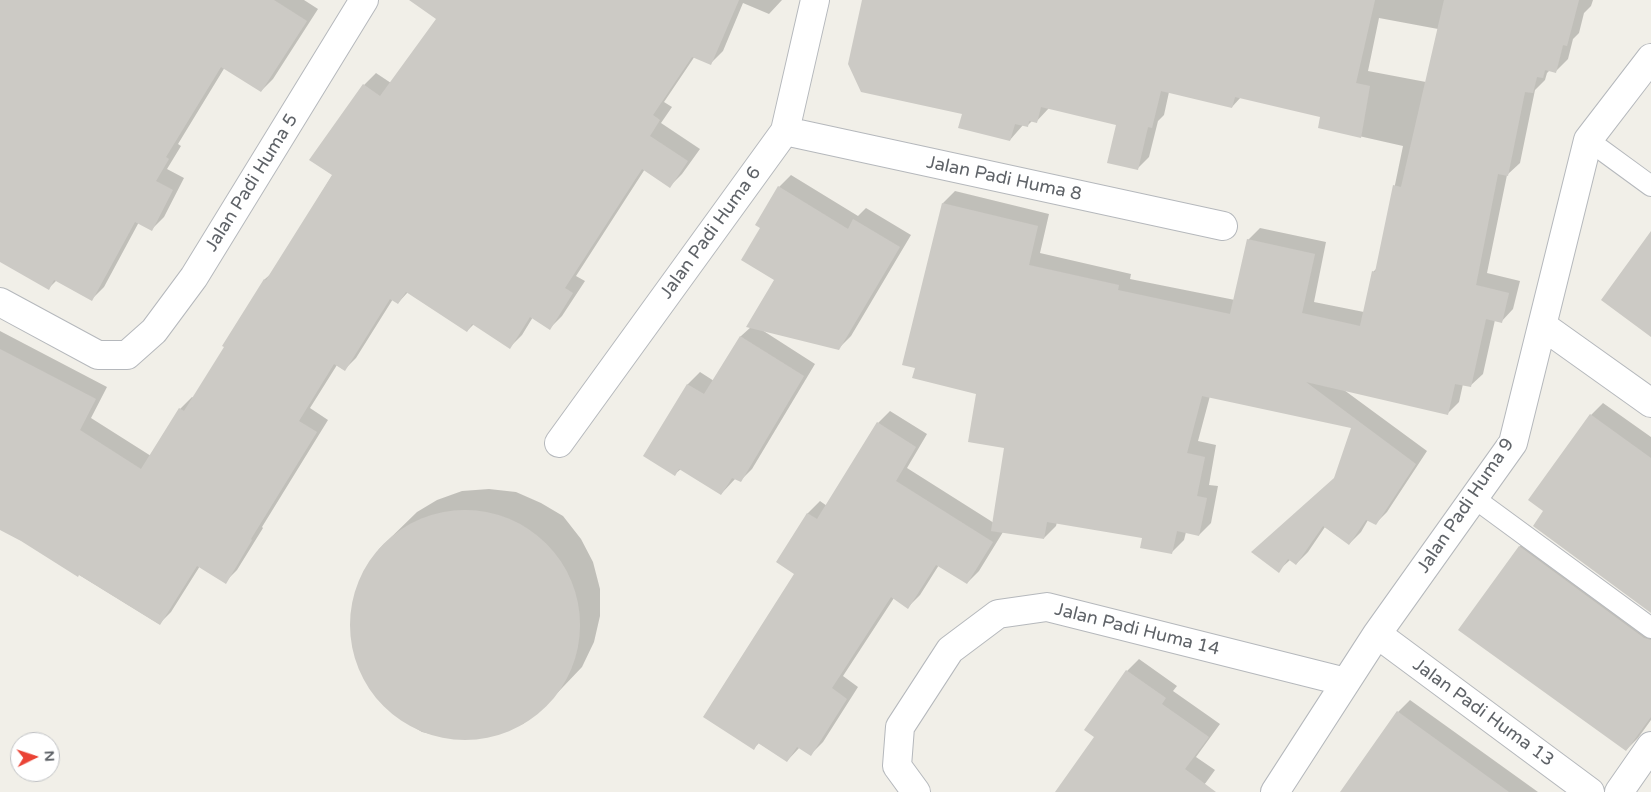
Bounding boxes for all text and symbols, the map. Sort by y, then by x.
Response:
street label: Jalan Padi Huma 5 [201,110,303,256]
street label: Jalan Padi Huma 8 [925,152,1083,206]
street label: Jalan Padi Huma 6 [656,163,766,303]
street label: Jalan Padi Huma 9 [1413,434,1519,578]
street label: Jalan Padi Huma 14 [1052,599,1222,661]
street label: Jalan Padi Huma 13 [1408,655,1558,771]
north arrow [10,732,60,782]
text: N [41,750,58,762]

